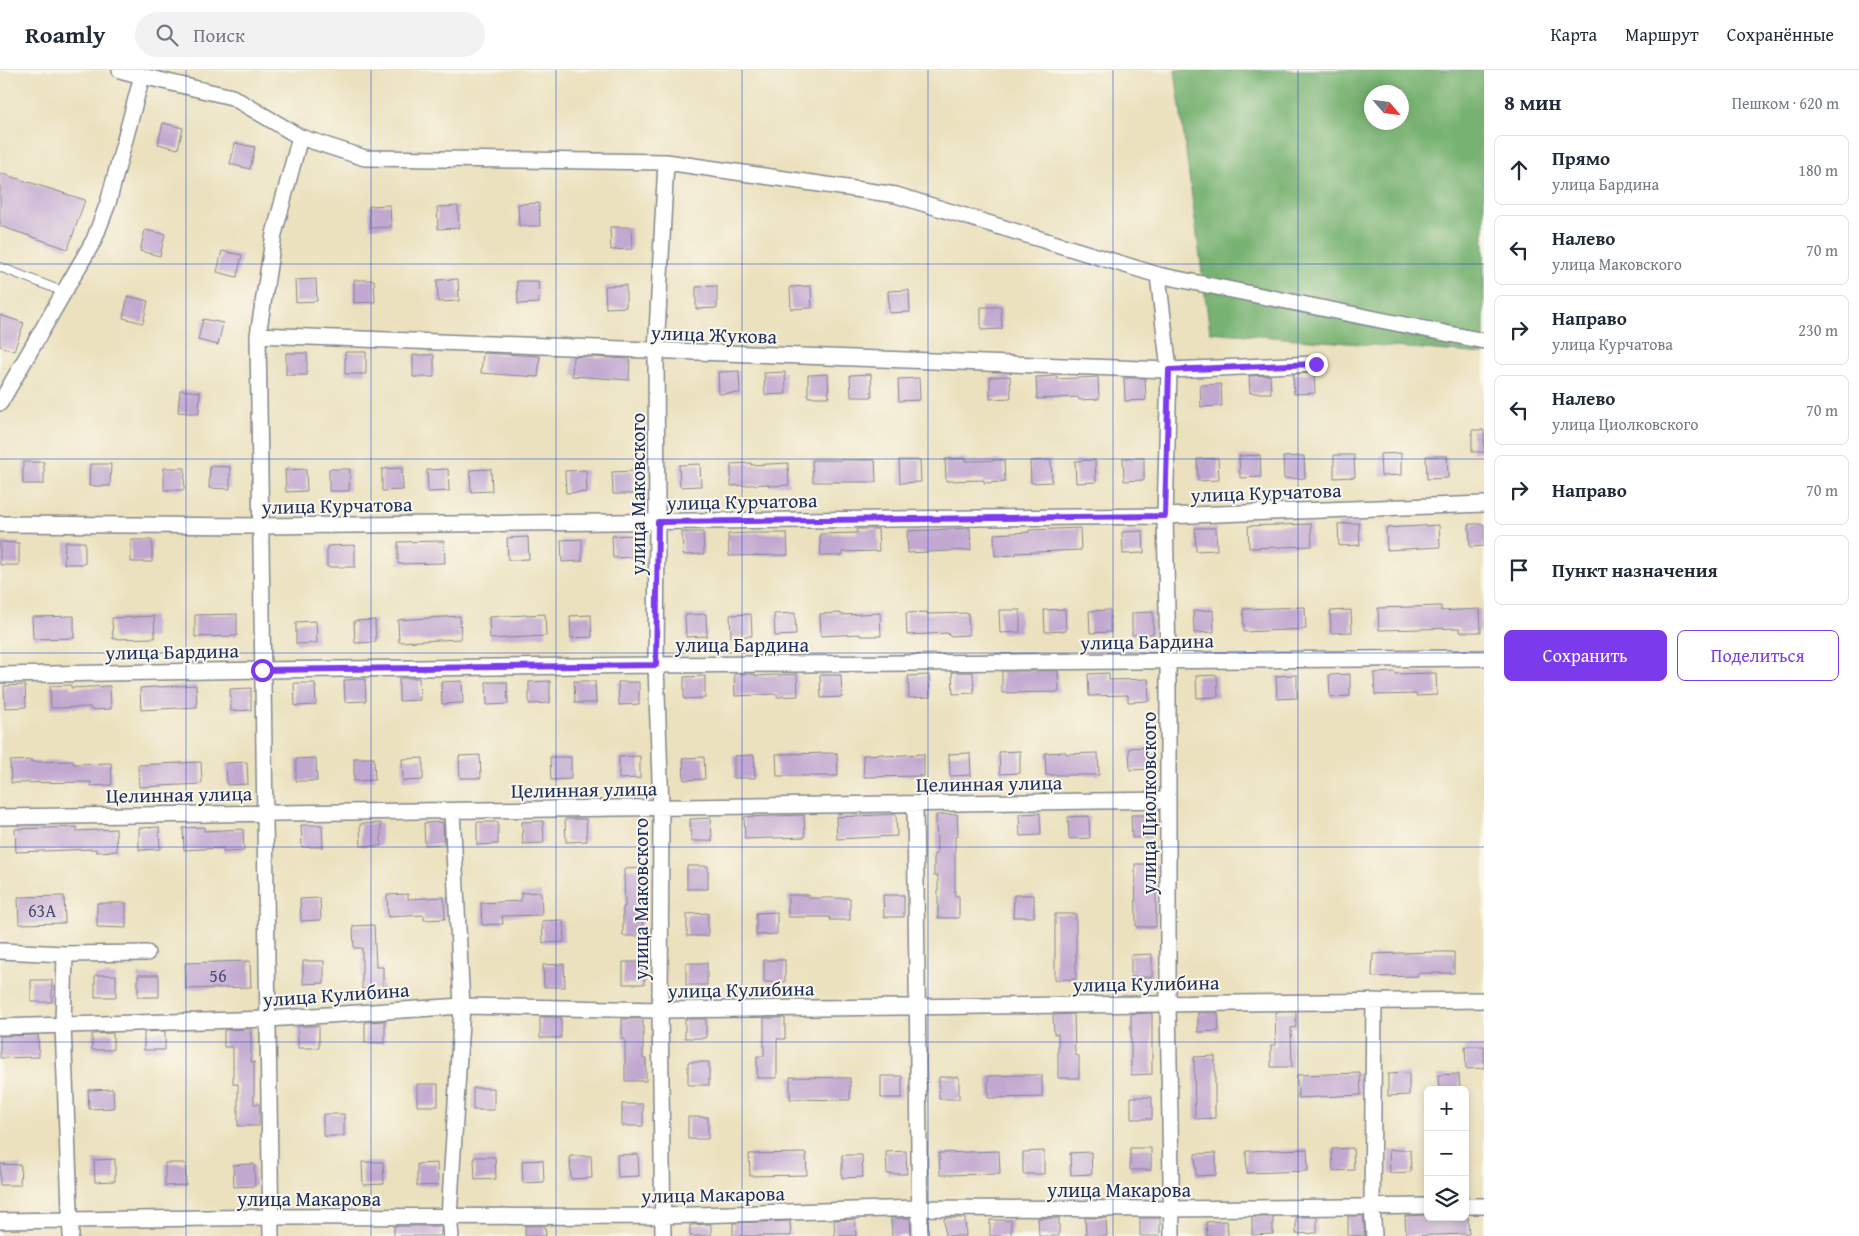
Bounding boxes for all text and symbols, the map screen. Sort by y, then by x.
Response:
search box [135,12,485,57]
text: Roamly [25,17,105,52]
icon: search [153,21,181,49]
text: Поиск [193,21,245,49]
text: Карта [1551,21,1597,48]
text: Маршрут [1625,21,1699,48]
text: Сохранённые [1727,21,1834,48]
north arrow [1364,85,1409,130]
text: 8 мин [1504,87,1561,118]
text: Пешком · 620 m [1732,91,1839,115]
text: Прямо [1552,144,1610,172]
icon: ahead [1505,156,1533,184]
text: 180 m [1798,158,1838,182]
text: улица Бардина [1552,172,1659,196]
text: Налево [1552,224,1615,252]
icon: left [1505,236,1533,264]
text: 70 m [1806,238,1838,262]
text: улица Маковского [1552,252,1682,276]
text: Направо [1552,304,1627,332]
icon: right [1505,316,1533,344]
street label: улица Жукова [649,317,778,351]
text: 230 m [1798,318,1838,342]
text: улица Курчатова [1552,332,1673,356]
route end [1305,353,1328,376]
text: Налево [1552,384,1615,412]
icon: left [1505,396,1533,424]
text: 70 m [1806,398,1838,422]
text: улица Циолковского [1552,412,1698,436]
street label: улица Маковского [623,413,652,576]
street label: улица Курчатова [1189,475,1342,509]
icon: right [1505,476,1533,504]
text: Направо [1552,476,1627,504]
text: 70 m [1806,478,1838,502]
street label: улица Курчатова [665,485,818,517]
street label: улица Курчатова [260,489,413,521]
icon: arrive [1505,556,1533,584]
text: Пункт назначения [1552,556,1718,584]
street label: улица Бардина [1079,625,1215,657]
street label: улица Бардина [674,630,809,659]
button: Сохранить [1504,630,1667,681]
button: Поделиться [1677,630,1839,681]
street label: улица Бардина [104,635,240,667]
route start [251,659,274,682]
street label: улица Циолковского [1134,711,1163,896]
street label: Целинная улица [916,767,1063,799]
street label: Целинная улица [511,773,658,805]
street label: Целинная улица [106,778,253,810]
street label: улица Маковского [626,818,655,981]
house number: 63А [28,897,56,924]
house number: 56 [209,962,227,989]
street label: улица Кулибина [1071,967,1220,999]
street label: улица Кулибина [666,973,815,1005]
street label: улица Кулибина [261,974,411,1014]
map controls [1424,1086,1469,1221]
button: + [1424,1086,1469,1131]
button: − [1424,1131,1469,1176]
street label: улица Макарова [1046,1175,1191,1204]
button: layers [1424,1176,1469,1221]
street label: улица Макарова [640,1178,786,1210]
street label: улица Макарова [236,1184,381,1213]

